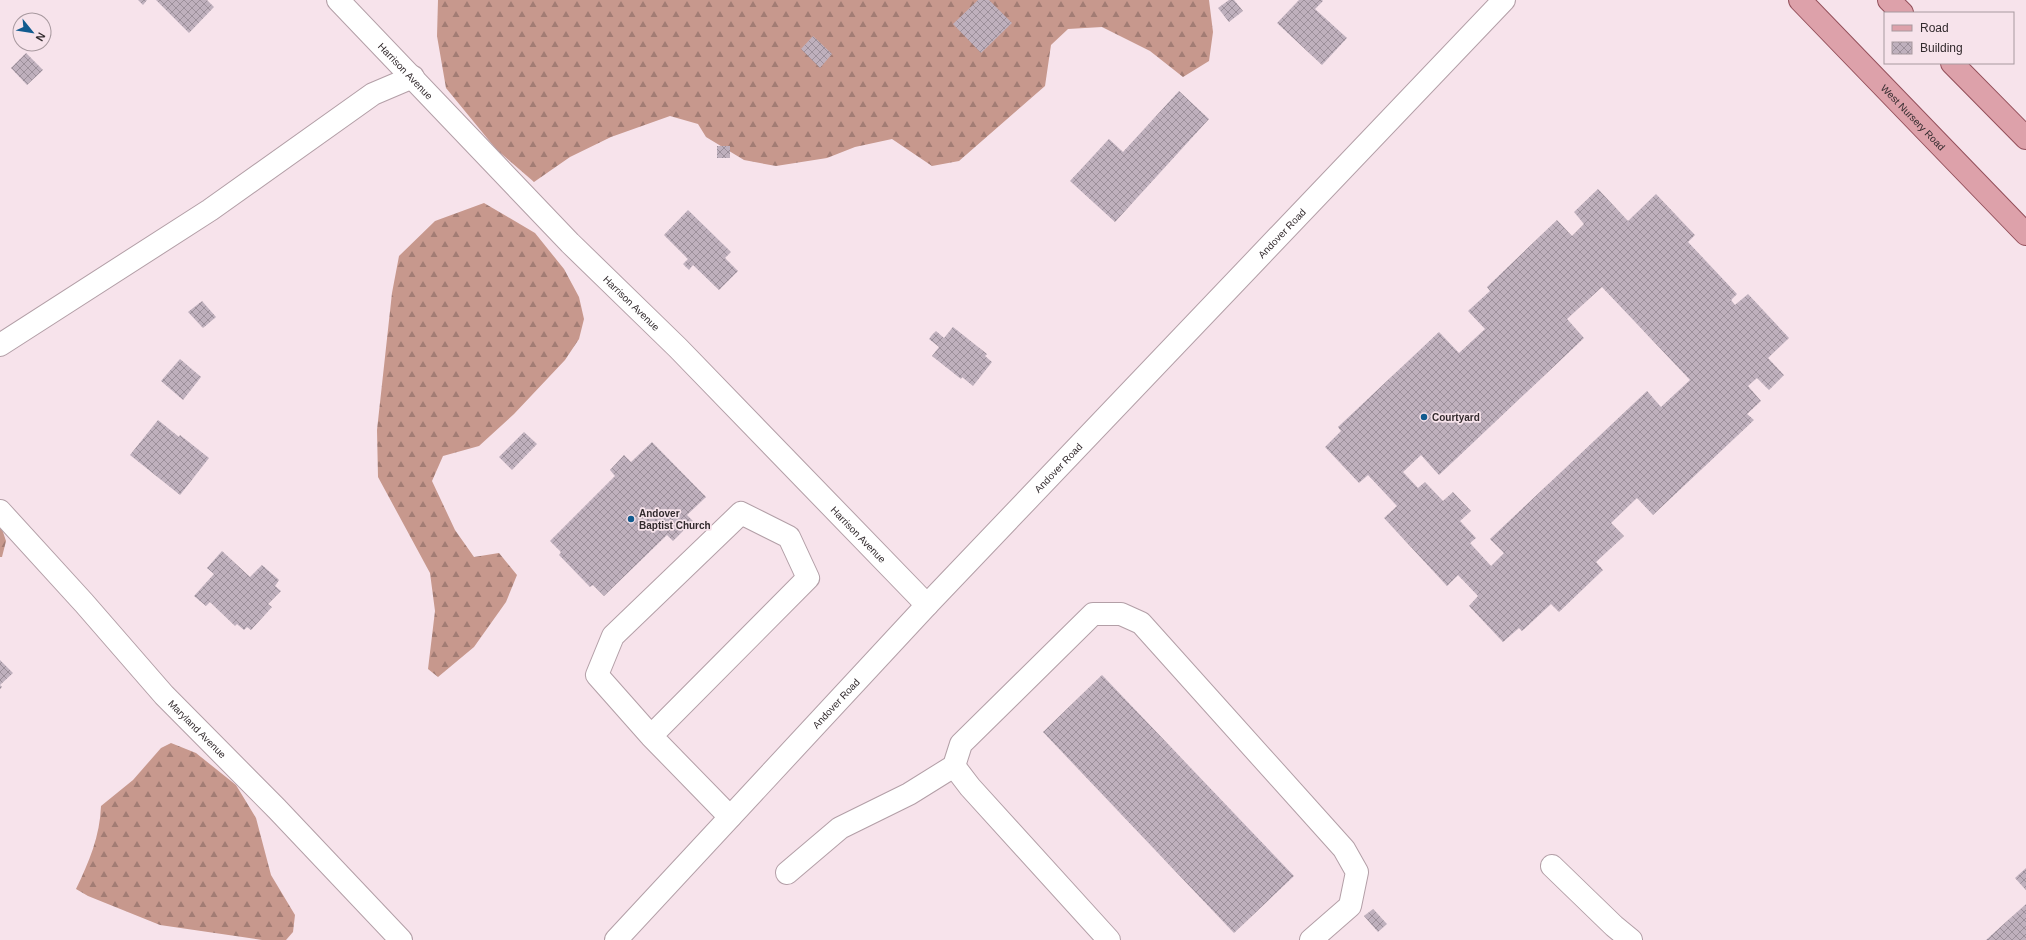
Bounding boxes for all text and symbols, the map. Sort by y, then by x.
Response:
north arrow [12,12,52,52]
legend [1884,12,2014,64]
text: Road [1920,21,1949,35]
text: N [33,31,48,43]
street label: Harrison Avenue [376,40,435,102]
text: Building [1920,41,1963,55]
street label: West Nursery Road [1879,82,1947,152]
street label: Andover Road [1256,206,1308,260]
street label: Harrison Avenue [601,273,662,333]
marker: Courtyard [1419,412,1429,422]
place label: Courtyard [1432,412,1480,423]
street label: Andover Road [1032,441,1084,495]
street label: Harrison Avenue [829,504,888,565]
place label: Andover Baptist Church [639,508,711,531]
marker: Andover Baptist Church [626,514,636,524]
street label: Andover Road [810,676,862,730]
street label: Maryland Avenue [166,697,229,760]

